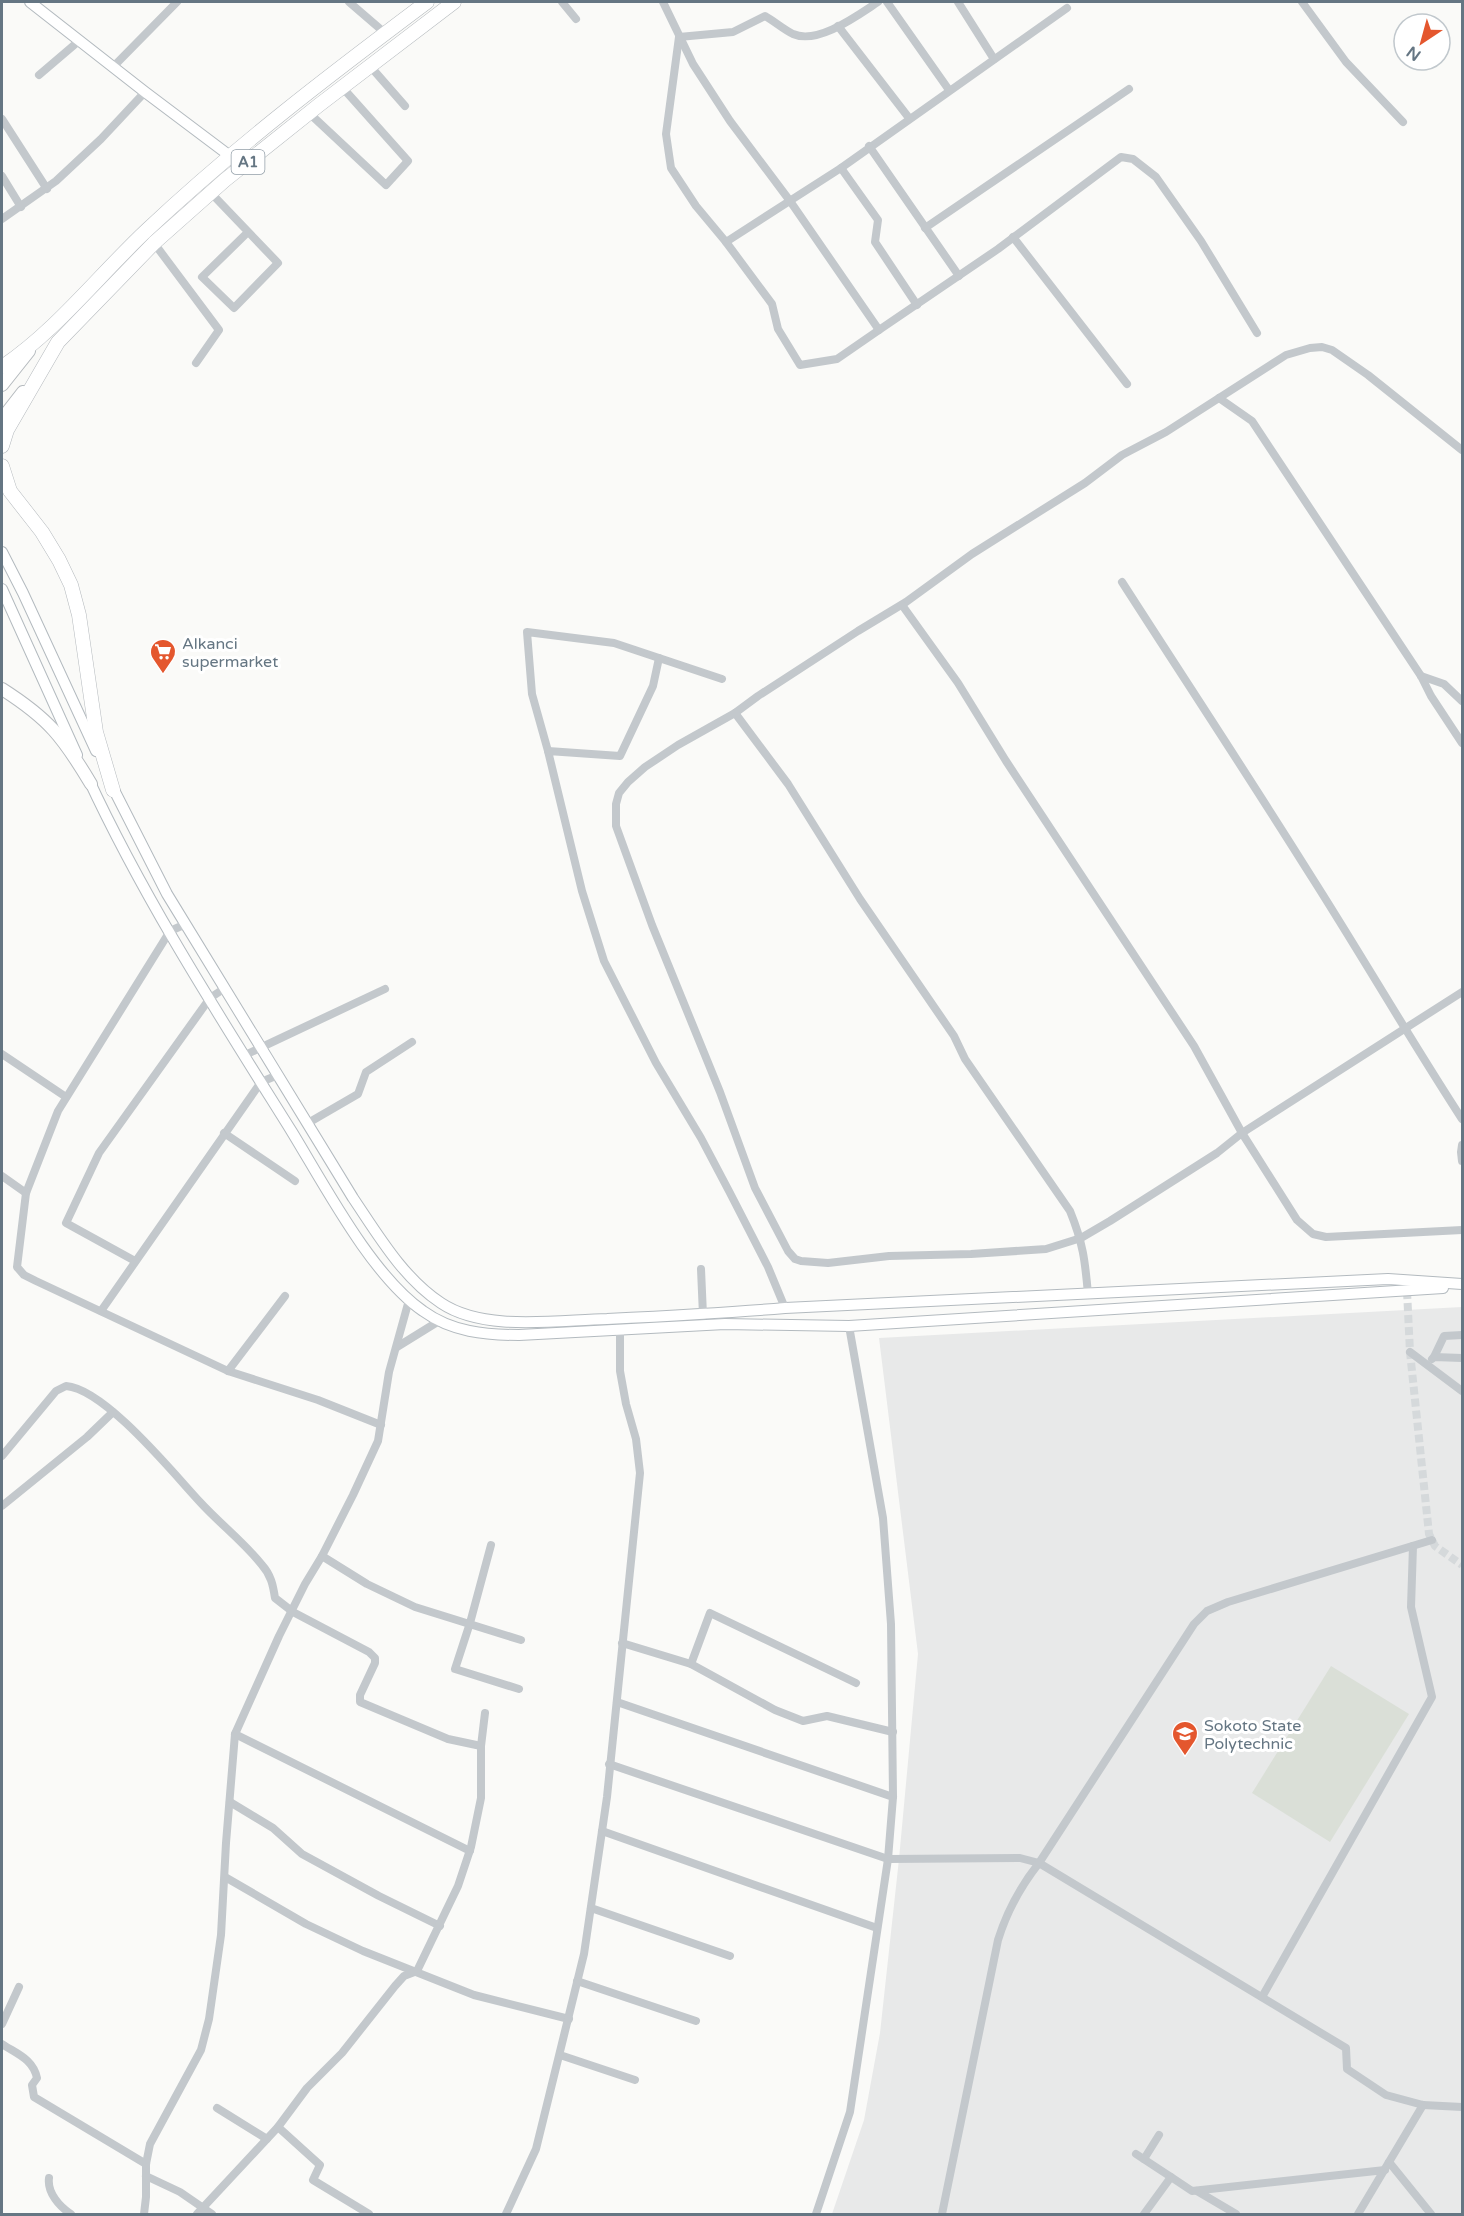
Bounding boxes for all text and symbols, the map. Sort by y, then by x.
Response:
north arrow [1392,12,1452,72]
text: N [1403,41,1425,65]
road number: A1 [232,150,264,174]
place label: Alkanci supermarket [182,634,278,672]
supermarket icon: Alkanci supermarket [148,637,178,675]
place label: Sokoto State Polytechnic [1204,1716,1301,1754]
school or university icon: Sokoto State Polytechnic [1170,1719,1200,1757]

